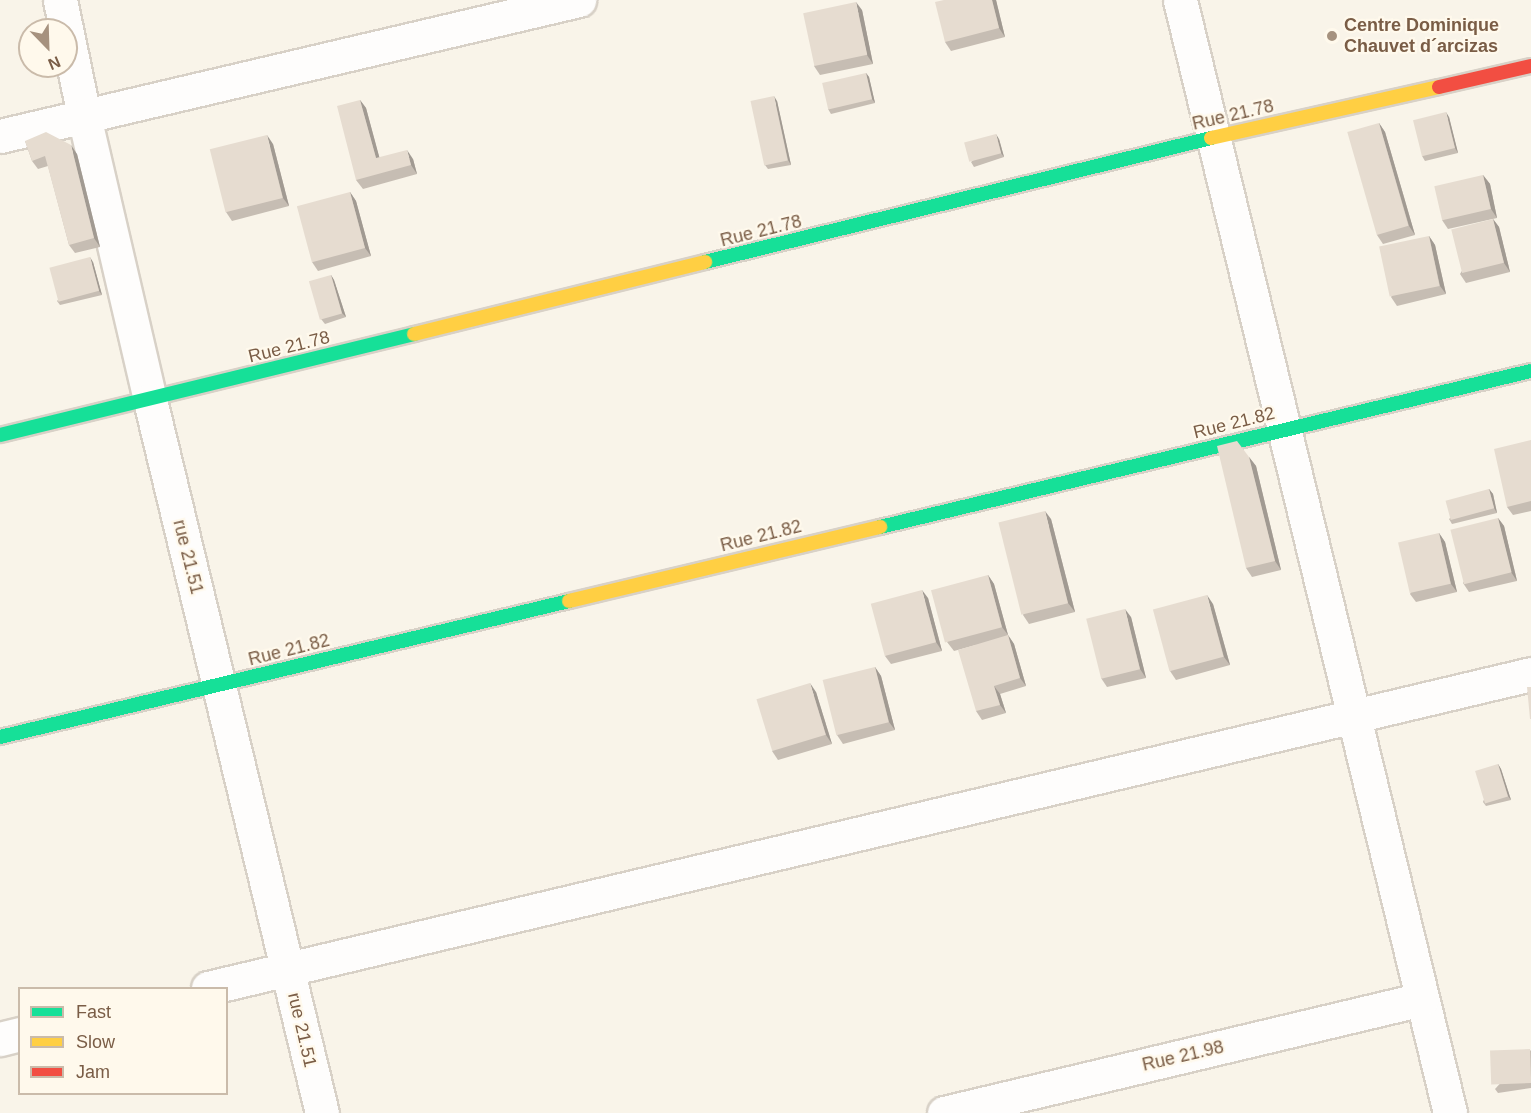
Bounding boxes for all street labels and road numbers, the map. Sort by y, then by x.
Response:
street label: Rue 21.78 [1190,95,1276,135]
street label: Rue 21.78 [718,210,804,252]
street label: Rue 21.78 [246,326,332,368]
street label: Rue 21.82 [1191,402,1277,444]
street label: Rue 21.82 [718,515,804,557]
street label: rue 21.51 [168,517,208,597]
street label: Rue 21.82 [246,629,332,671]
street label: rue 21.51 [283,991,321,1069]
street label: Rue 21.98 [1140,1036,1226,1076]

